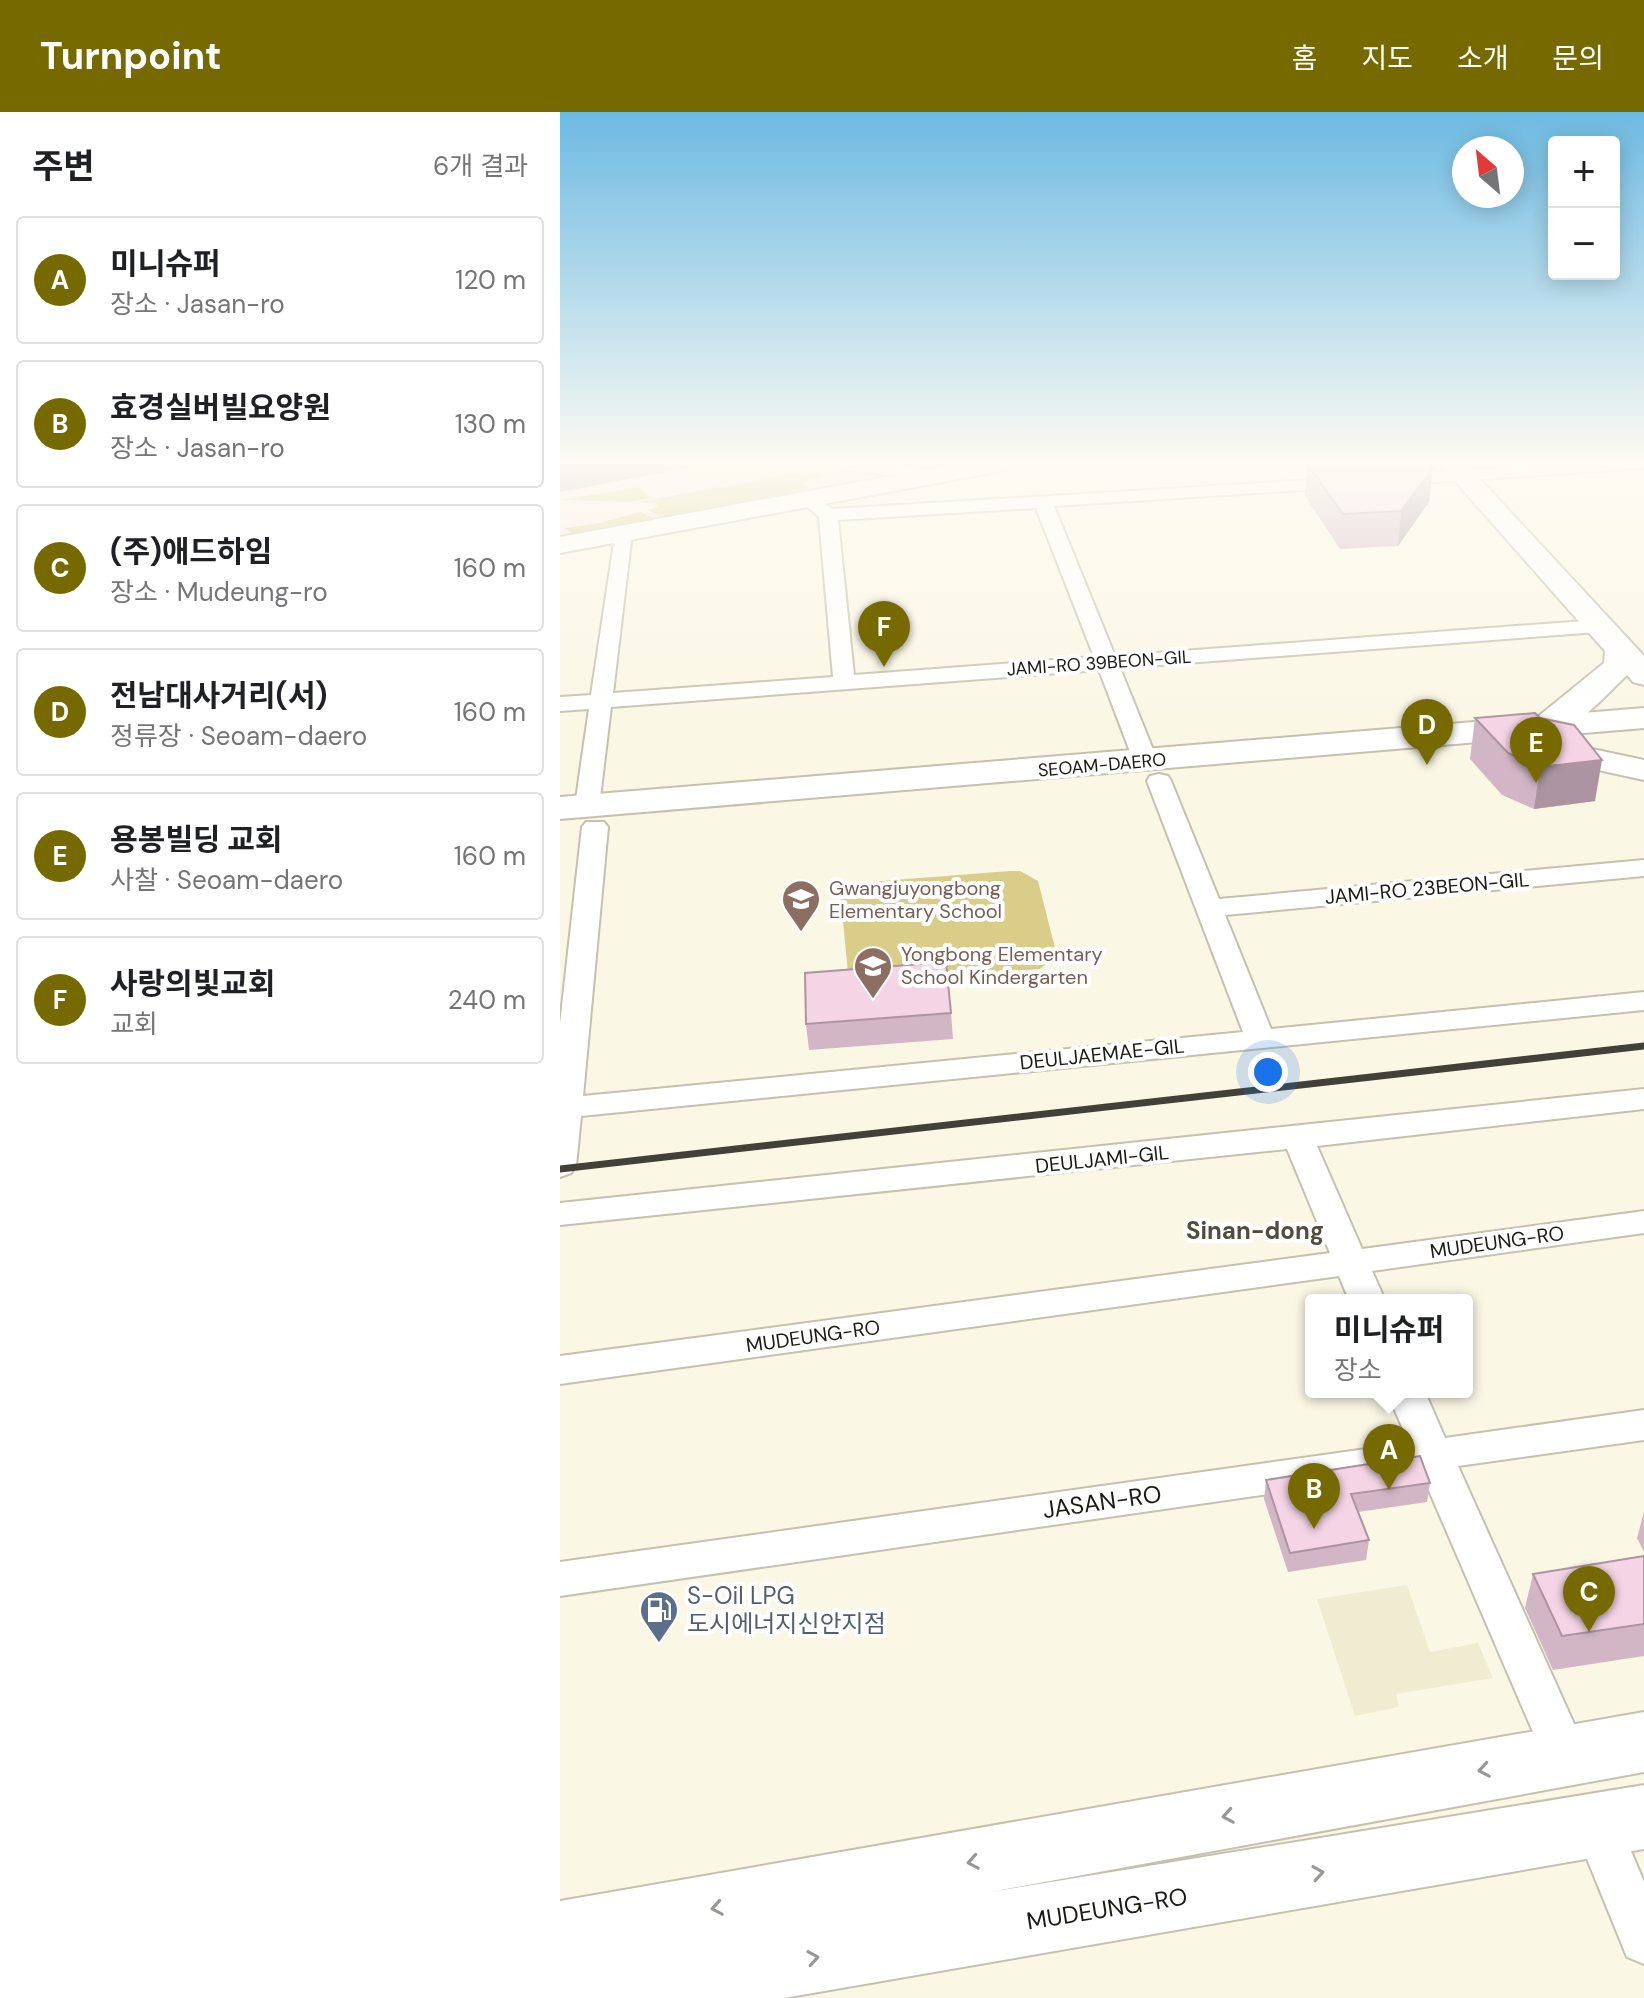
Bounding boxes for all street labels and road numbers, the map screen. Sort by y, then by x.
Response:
street label: JAMI-RO 39BEON-GIL [1006,645,1192,681]
street label: SEOAM-DAERO [1037,747,1167,783]
street label: JAMI-RO 23BEON-GIL [1324,866,1530,910]
street label: DEULJAEMAE-GIL [1018,1032,1186,1076]
street label: DEULJAMI-GIL [1034,1139,1170,1179]
street label: MUDEUNG-RO [1428,1220,1566,1264]
street label: MUDEUNG-RO [744,1314,882,1358]
street label: JASAN-RO [1041,1478,1163,1525]
street label: MUDEUNG-RO [1024,1881,1189,1937]

